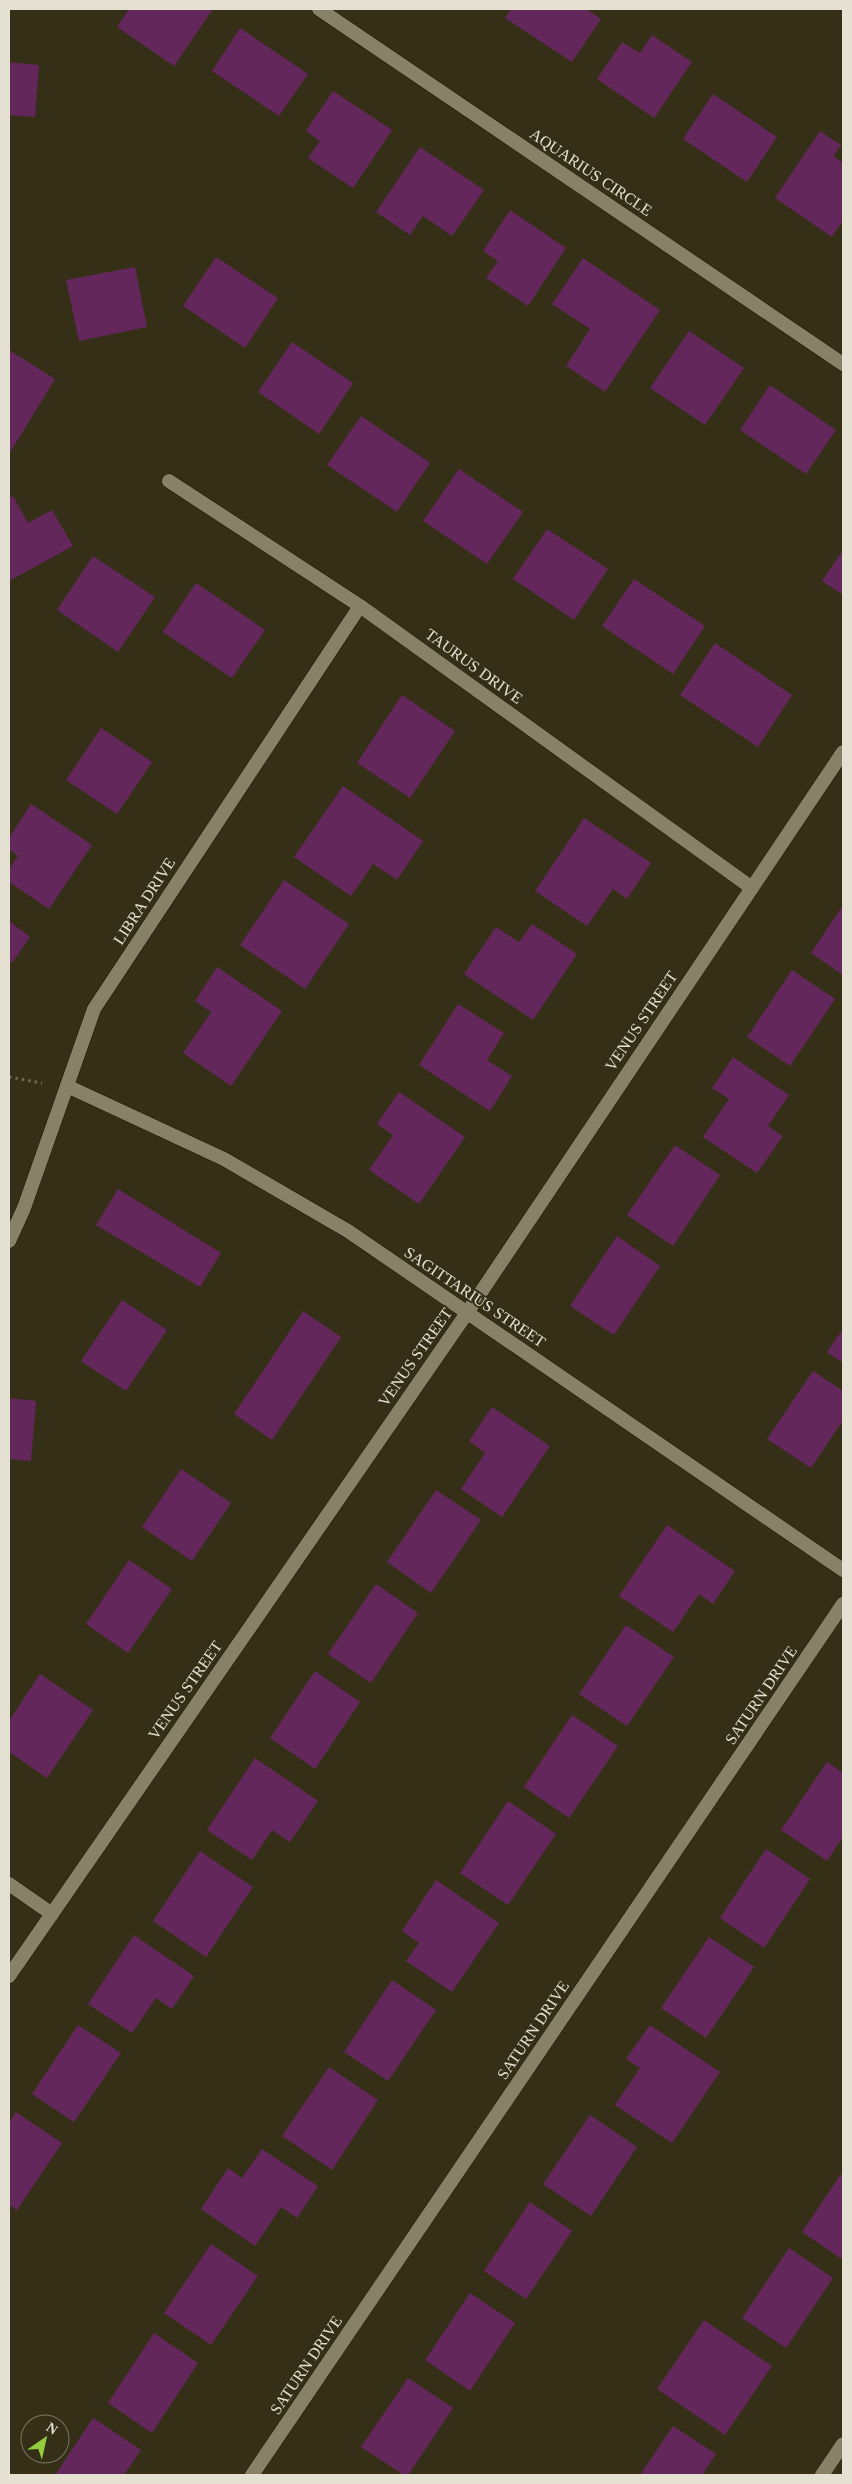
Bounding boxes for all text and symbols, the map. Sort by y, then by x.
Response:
street label: AQUARIUS CIRCLE [527,125,655,219]
street label: TAURUS DRIVE [422,625,526,707]
street label: LIBRA DRIVE [110,854,178,948]
street label: VENUS STREET [602,968,681,1074]
street label: SAGITTARIUS STREET [401,1243,549,1351]
street label: VENUS STREET [375,1304,455,1409]
street label: VENUS STREET [145,1637,225,1742]
street label: SATURN DRIVE [722,1643,800,1747]
street label: SATURN DRIVE [494,1978,572,2082]
street label: SATURN DRIVE [267,2313,345,2417]
north arrow [20,2414,70,2464]
text: N [44,2420,60,2438]

